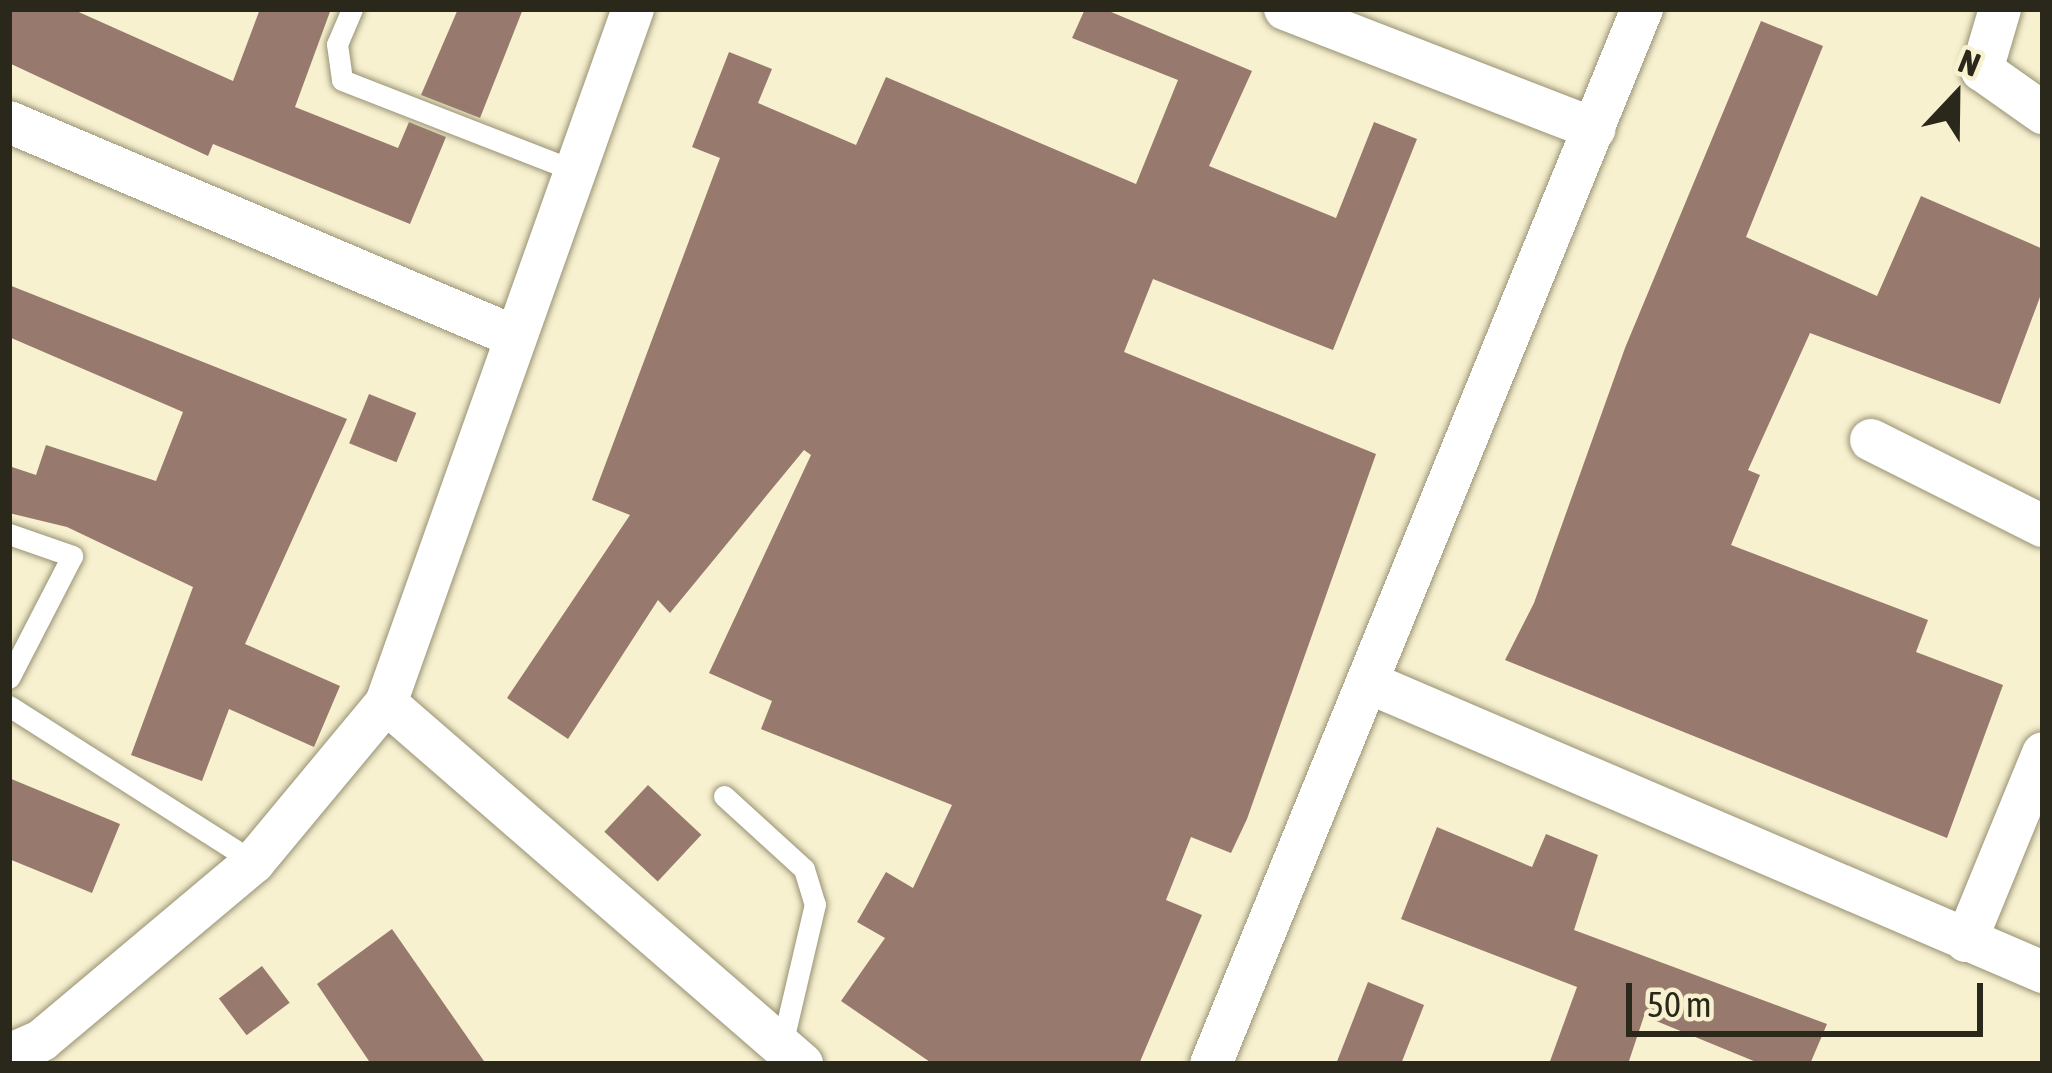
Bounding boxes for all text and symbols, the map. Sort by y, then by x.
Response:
north arrow [1896,36,2016,156]
text: N [1953,41,1986,84]
scale bar [1632,959,1989,1033]
text: 50 m [1647,983,1712,1025]

